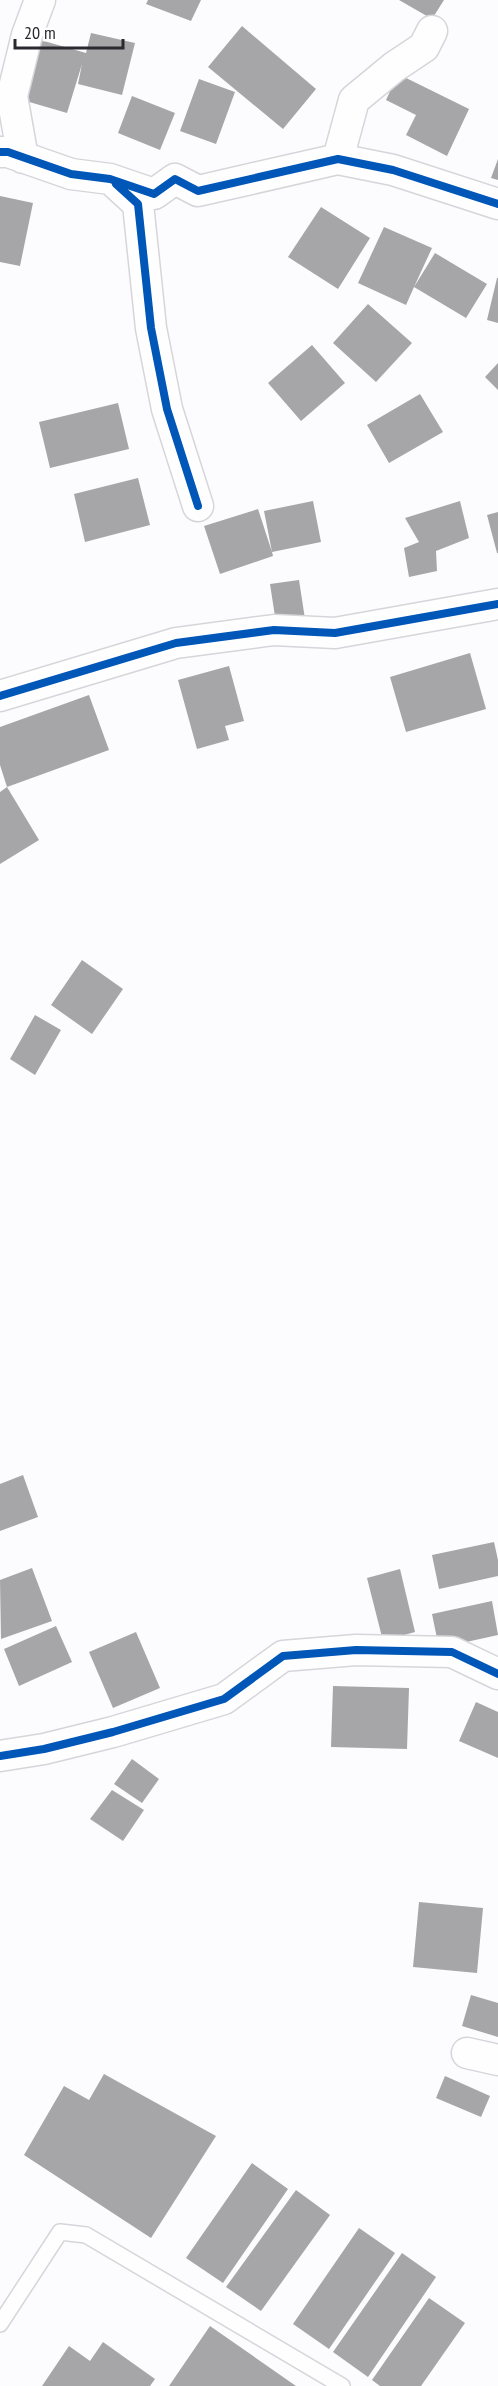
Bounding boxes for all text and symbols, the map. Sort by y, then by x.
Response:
scale bar [15,12,123,50]
text: 20 m [24,21,56,44]

